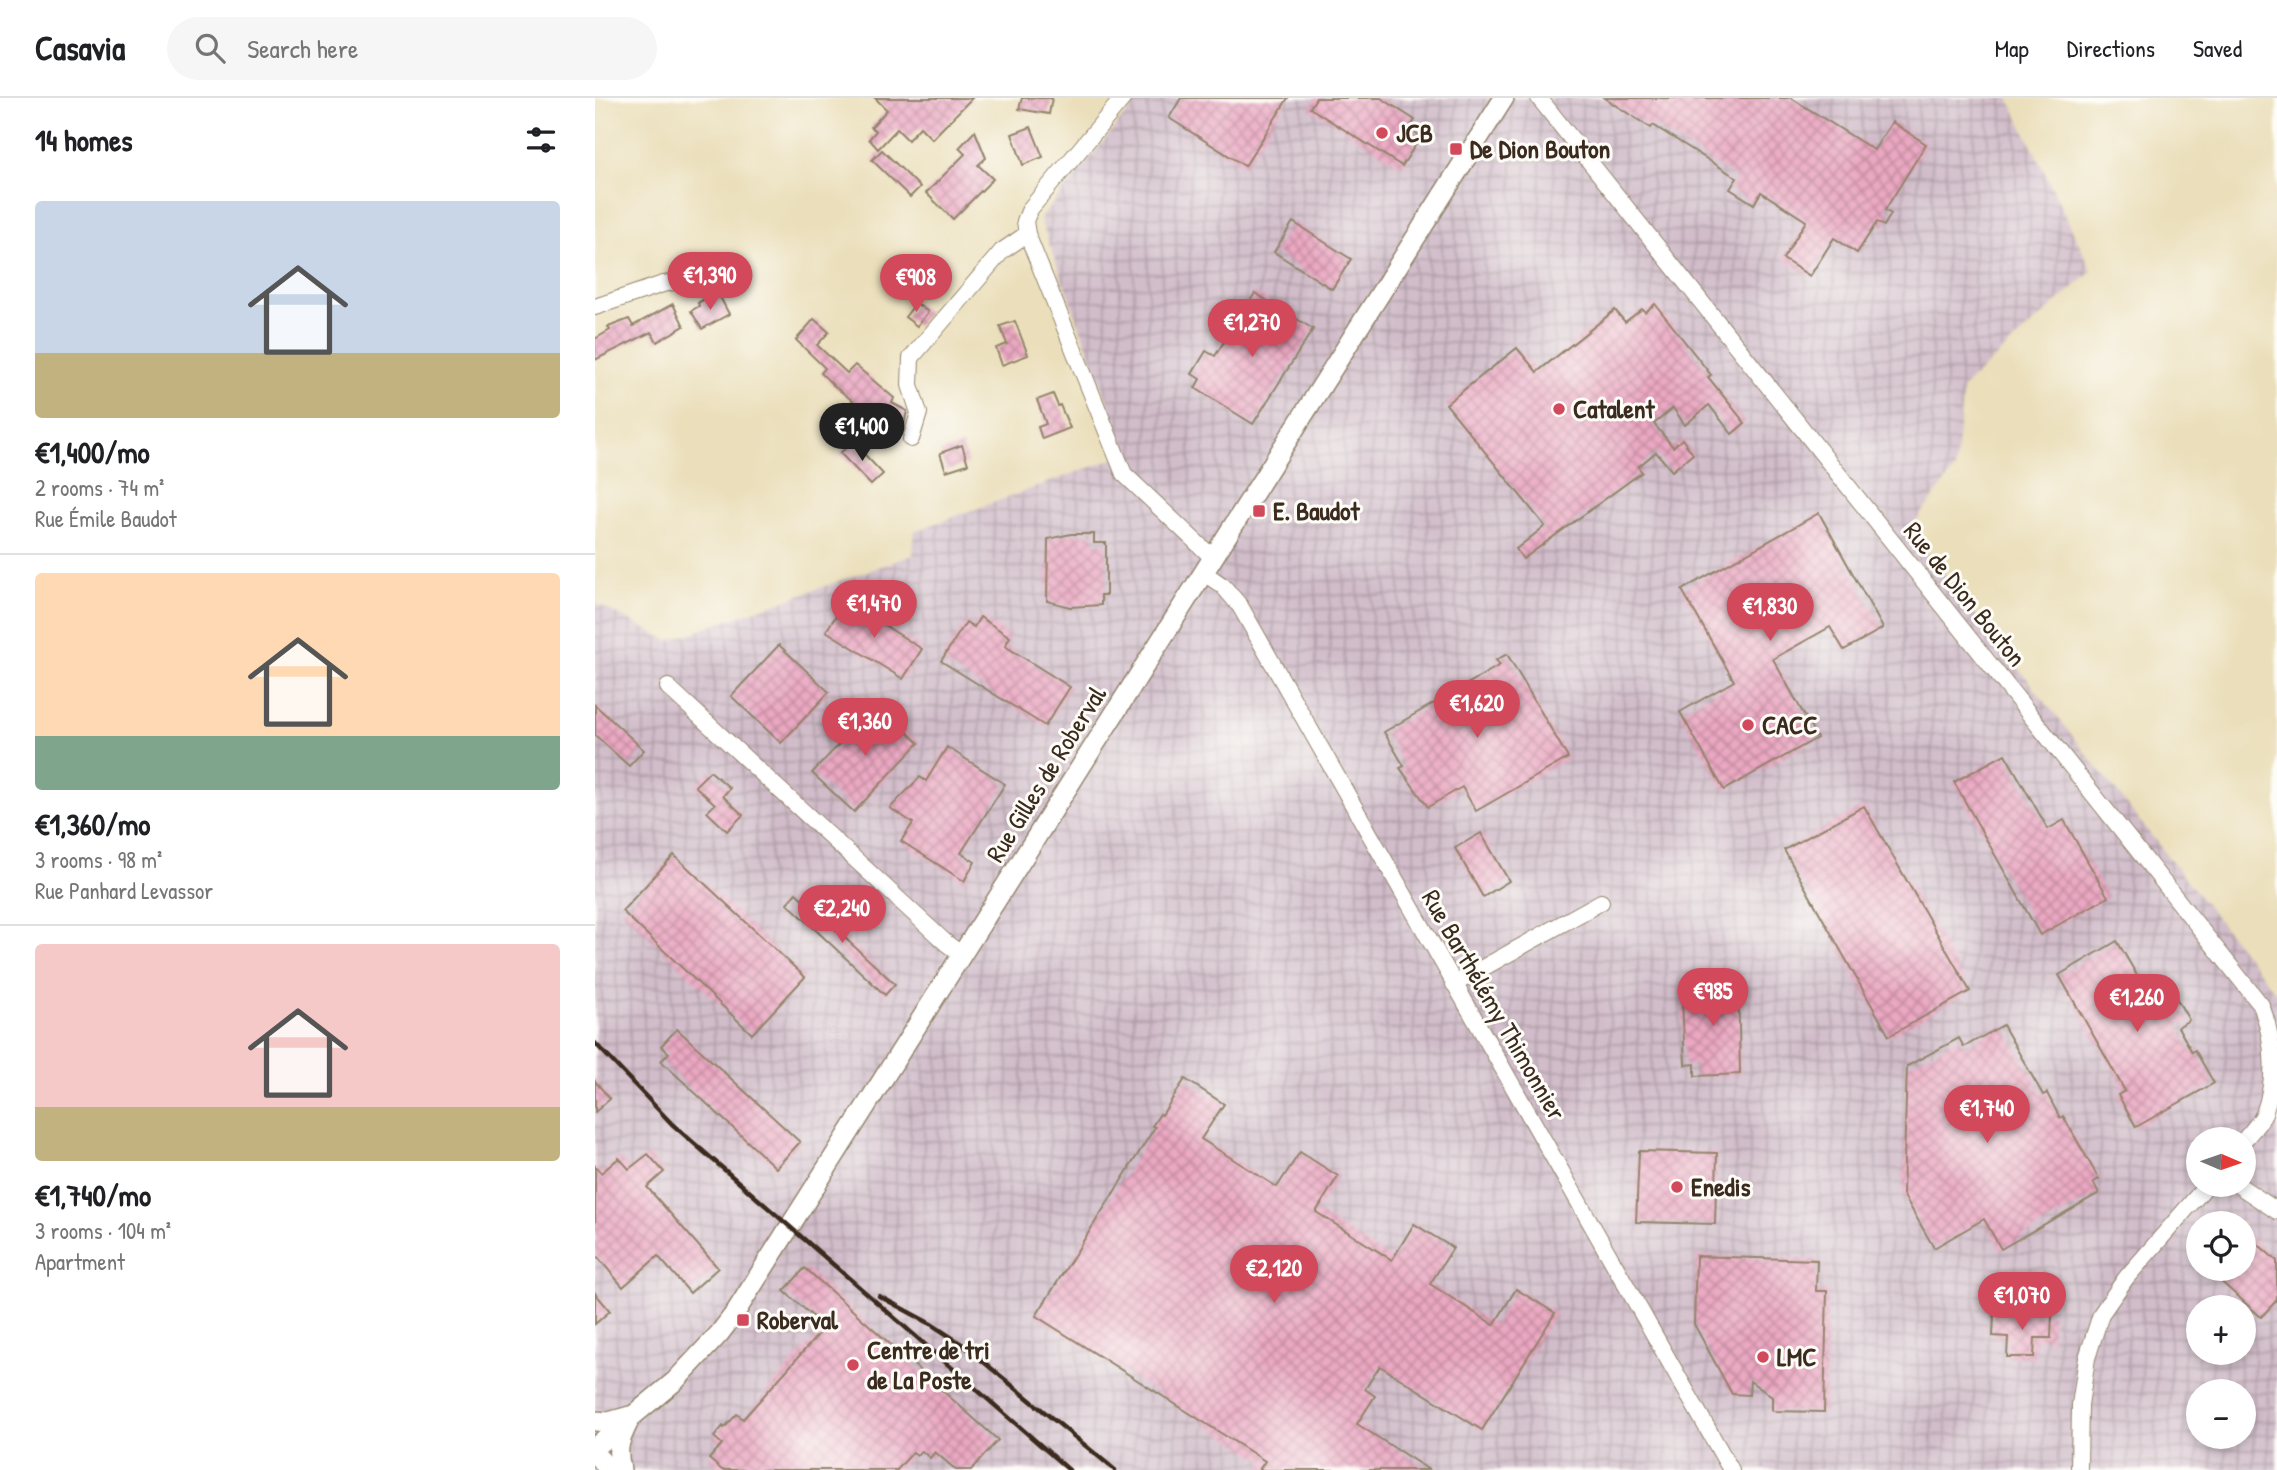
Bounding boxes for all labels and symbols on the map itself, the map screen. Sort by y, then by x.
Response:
place label: JCB [1396,115,1433,150]
marker: JCB [1374,125,1390,141]
place label: De Dion Bouton [1470,131,1610,166]
marker: De Dion Bouton [1448,141,1464,157]
pin: €1,390 [653,252,767,312]
pin: €908 [875,254,957,314]
pin: €1,270 [1195,300,1309,359]
place label: Catalent [1573,391,1656,426]
marker: Catalent [1551,401,1567,417]
pin: €1,400 [805,404,919,463]
place label: E. Baudot [1273,493,1360,528]
marker: E. Baudot [1251,503,1267,519]
street label: Rue de Dion Bouton [1896,514,2035,673]
pin: €1,470 [817,580,931,640]
pin: €1,830 [1713,584,1827,643]
street label: Rue Gilles de Roberval [977,679,1114,869]
pin: €1,620 [1420,680,1534,740]
pin: €1,360 [808,698,922,758]
place label: CACC [1762,707,1817,742]
marker: CACC [1740,717,1756,733]
street label: Rue Barthélémy Thimonnier [1414,883,1575,1126]
pin: €2,240 [785,886,899,945]
pin: €985 [1672,968,1754,1028]
pin: €1,260 [2080,974,2194,1034]
pin: €1,740 [1930,1086,2044,1145]
north arrow [2186,1127,2256,1197]
place label: Enedis [1691,1169,1751,1204]
marker: Enedis [1669,1179,1685,1195]
pin: €2,120 [1217,1246,1331,1305]
pin: €1,070 [1965,1272,2079,1332]
place label: Roberval [757,1302,839,1337]
marker: Roberval [735,1312,751,1328]
place label: Centre de tri de La Poste [867,1332,990,1397]
place label: LMC [1777,1339,1816,1374]
marker: LMC [1755,1349,1771,1365]
marker: Centre de tri de La Poste [845,1357,861,1373]

